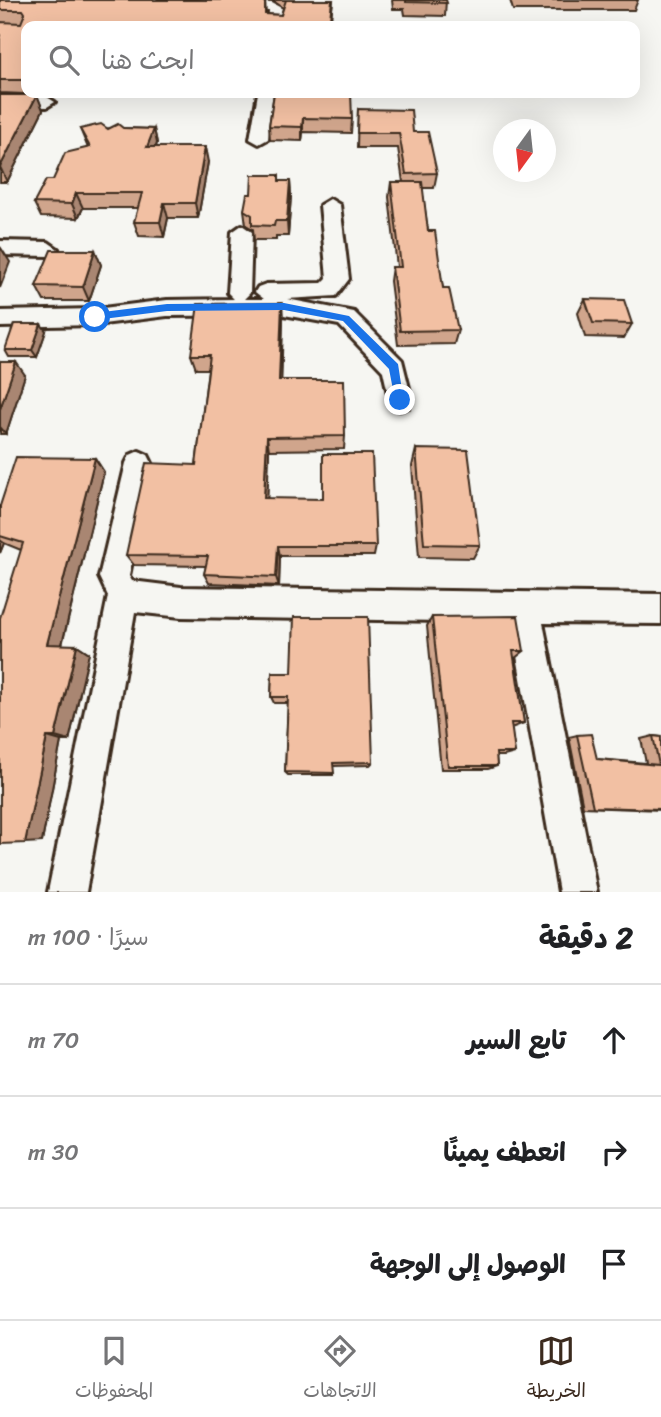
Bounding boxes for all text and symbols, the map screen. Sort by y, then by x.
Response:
search box [21,21,640,98]
text: ابحث هنا [101,37,195,83]
icon: search [45,41,83,79]
north arrow [493,119,556,182]
route start [79,301,110,332]
route end [384,384,415,415]
text: 2 دقيقة [539,911,633,965]
text: سيرًا · 100 m [28,917,149,958]
text: تابع السير [467,1017,566,1063]
text: 70 m [28,1020,79,1061]
icon: ahead [595,1021,633,1059]
text: انعطف يمينًا [443,1129,566,1175]
text: 30 m [28,1132,79,1173]
icon: right [595,1133,633,1171]
text: الوصول إلى الوجهة [370,1241,566,1287]
icon: arrive [595,1245,633,1283]
tab: المحفوظات [75,1332,153,1407]
tab: الاتجاهات [303,1332,377,1407]
tab: الخريطة [527,1332,586,1407]

